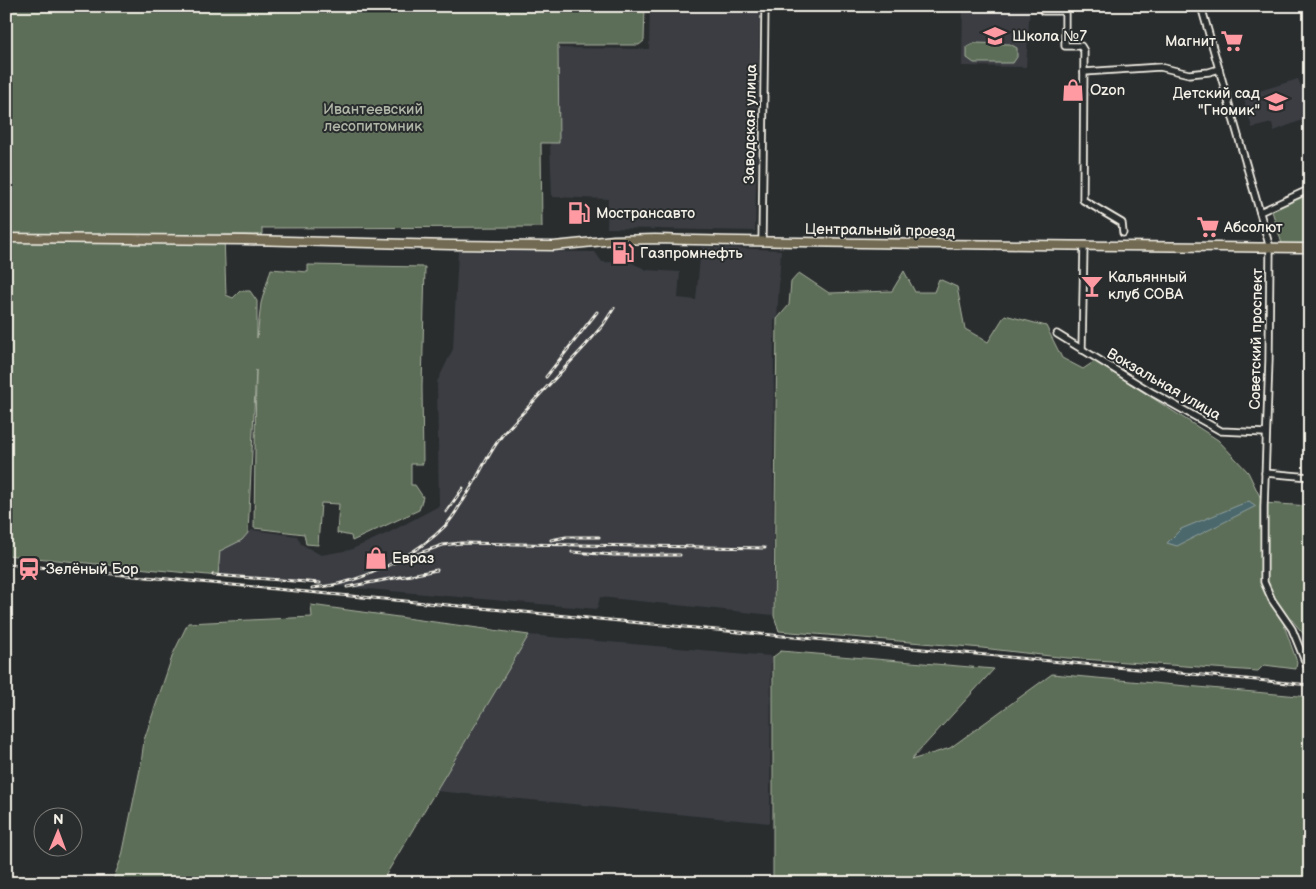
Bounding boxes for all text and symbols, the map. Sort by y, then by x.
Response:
school or university icon: Школа №7 [982,23,1008,49]
place label: Школа №7 [1012,27,1087,46]
supermarket icon: Магнит [1219,28,1245,54]
place label: Магнит [1165,32,1216,51]
street label: Заводская улица [740,64,761,184]
shop icon: Ozon [1060,77,1086,103]
place label: Ozon [1090,81,1125,100]
place label: Детский сад "Гномик" [1173,84,1260,120]
school or university icon: Детский сад "Гномик" [1263,89,1289,115]
park label: Ивантеевский лесопитомник [323,100,423,136]
fuel station icon: Мострансавто [566,200,592,226]
place label: Мострансавто [596,204,695,223]
supermarket icon: Абсолют [1195,214,1221,240]
place label: Абсолют [1223,218,1283,237]
street label: Центральный проезд [805,220,955,241]
fuel station icon: Газпромнефть [610,240,636,266]
place label: Газпромнефть [640,244,743,263]
place label: Кальянный клуб СОВА [1108,268,1187,304]
street label: Советский проспект [1246,268,1267,410]
bar icon: Кальянный клуб СОВА [1079,273,1105,299]
street label: Вокзальная улица [1103,344,1224,425]
shop icon: Евраз [363,545,389,571]
place label: Евраз [392,549,434,568]
station icon: Зелёный Бор [16,556,42,582]
place label: Зелёный Бор [46,560,139,579]
north arrow [32,806,82,856]
text: N [53,811,64,828]

